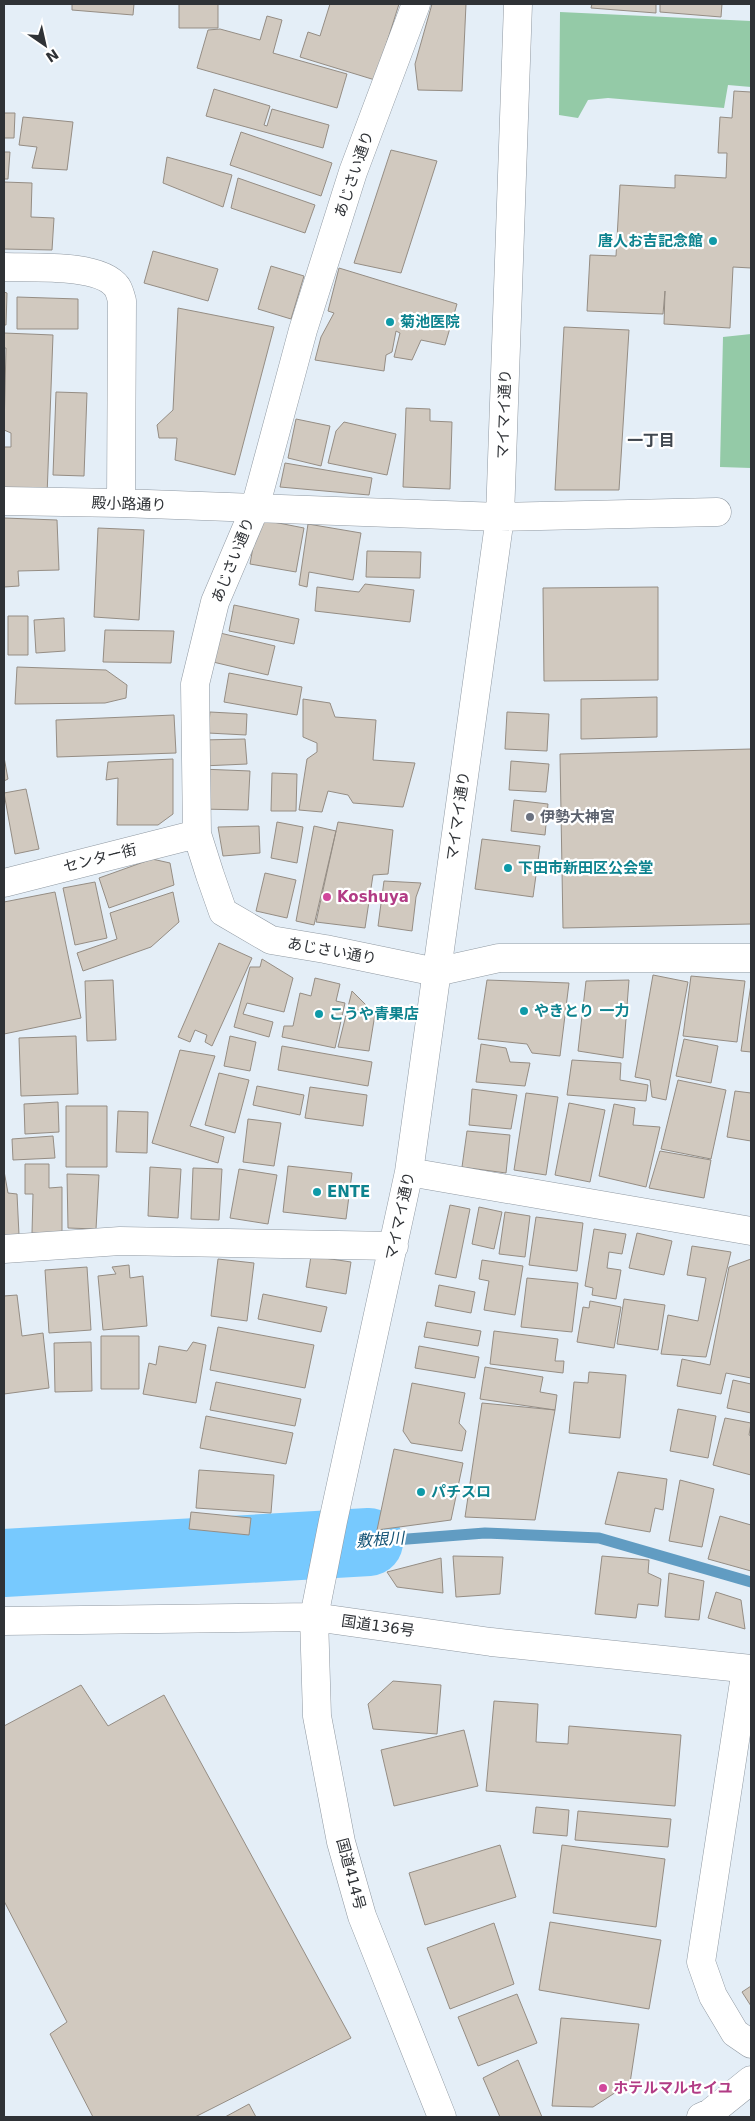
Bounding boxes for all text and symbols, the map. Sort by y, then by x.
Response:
north arrow [20,20,70,70]
text: N [43,46,62,66]
street label: あじさい通り [331,129,377,219]
place label: 唐人お吉記念館 [598,232,703,250]
marker: 唐人お吉記念館 [707,235,719,247]
place label: 菊池医院 [400,313,460,331]
marker: 菊池医院 [384,316,396,328]
street label: マイマイ通り [493,369,515,459]
district label: 一丁目 [627,431,675,450]
street label: 殿小路通り [91,494,167,514]
street label: あじさい通り [208,515,258,605]
street label: マイマイ通り [443,770,473,862]
place label: 伊勢大神宮 [540,808,615,826]
marker: 伊勢大神宮 [524,811,536,823]
street label: センター街 [61,840,139,876]
place label: 下田市新田区公会堂 [518,859,653,877]
marker: 下田市新田区公会堂 [502,862,514,874]
place label: Koshuya [337,888,409,906]
marker: Koshuya [321,891,333,903]
street label: あじさい通り [286,934,378,968]
place label: やきとり 一力 [534,1002,629,1020]
place label: こうや青果店 [329,1005,419,1023]
marker: やきとり 一力 [518,1005,530,1017]
marker: こうや青果店 [313,1008,325,1020]
street label: マイマイ通り [382,1170,418,1262]
place label: ENTE [327,1183,370,1201]
marker: ENTE [311,1186,323,1198]
place label: パチスロ [431,1483,491,1501]
marker: パチスロ [415,1486,427,1498]
water label: 敷根川 [355,1528,407,1551]
street label: 国道136号 [340,1612,416,1640]
street label: 国道414号 [333,1836,369,1912]
place label: ホテルマルセイユ [613,2079,733,2097]
marker: ホテルマルセイユ [597,2082,609,2094]

